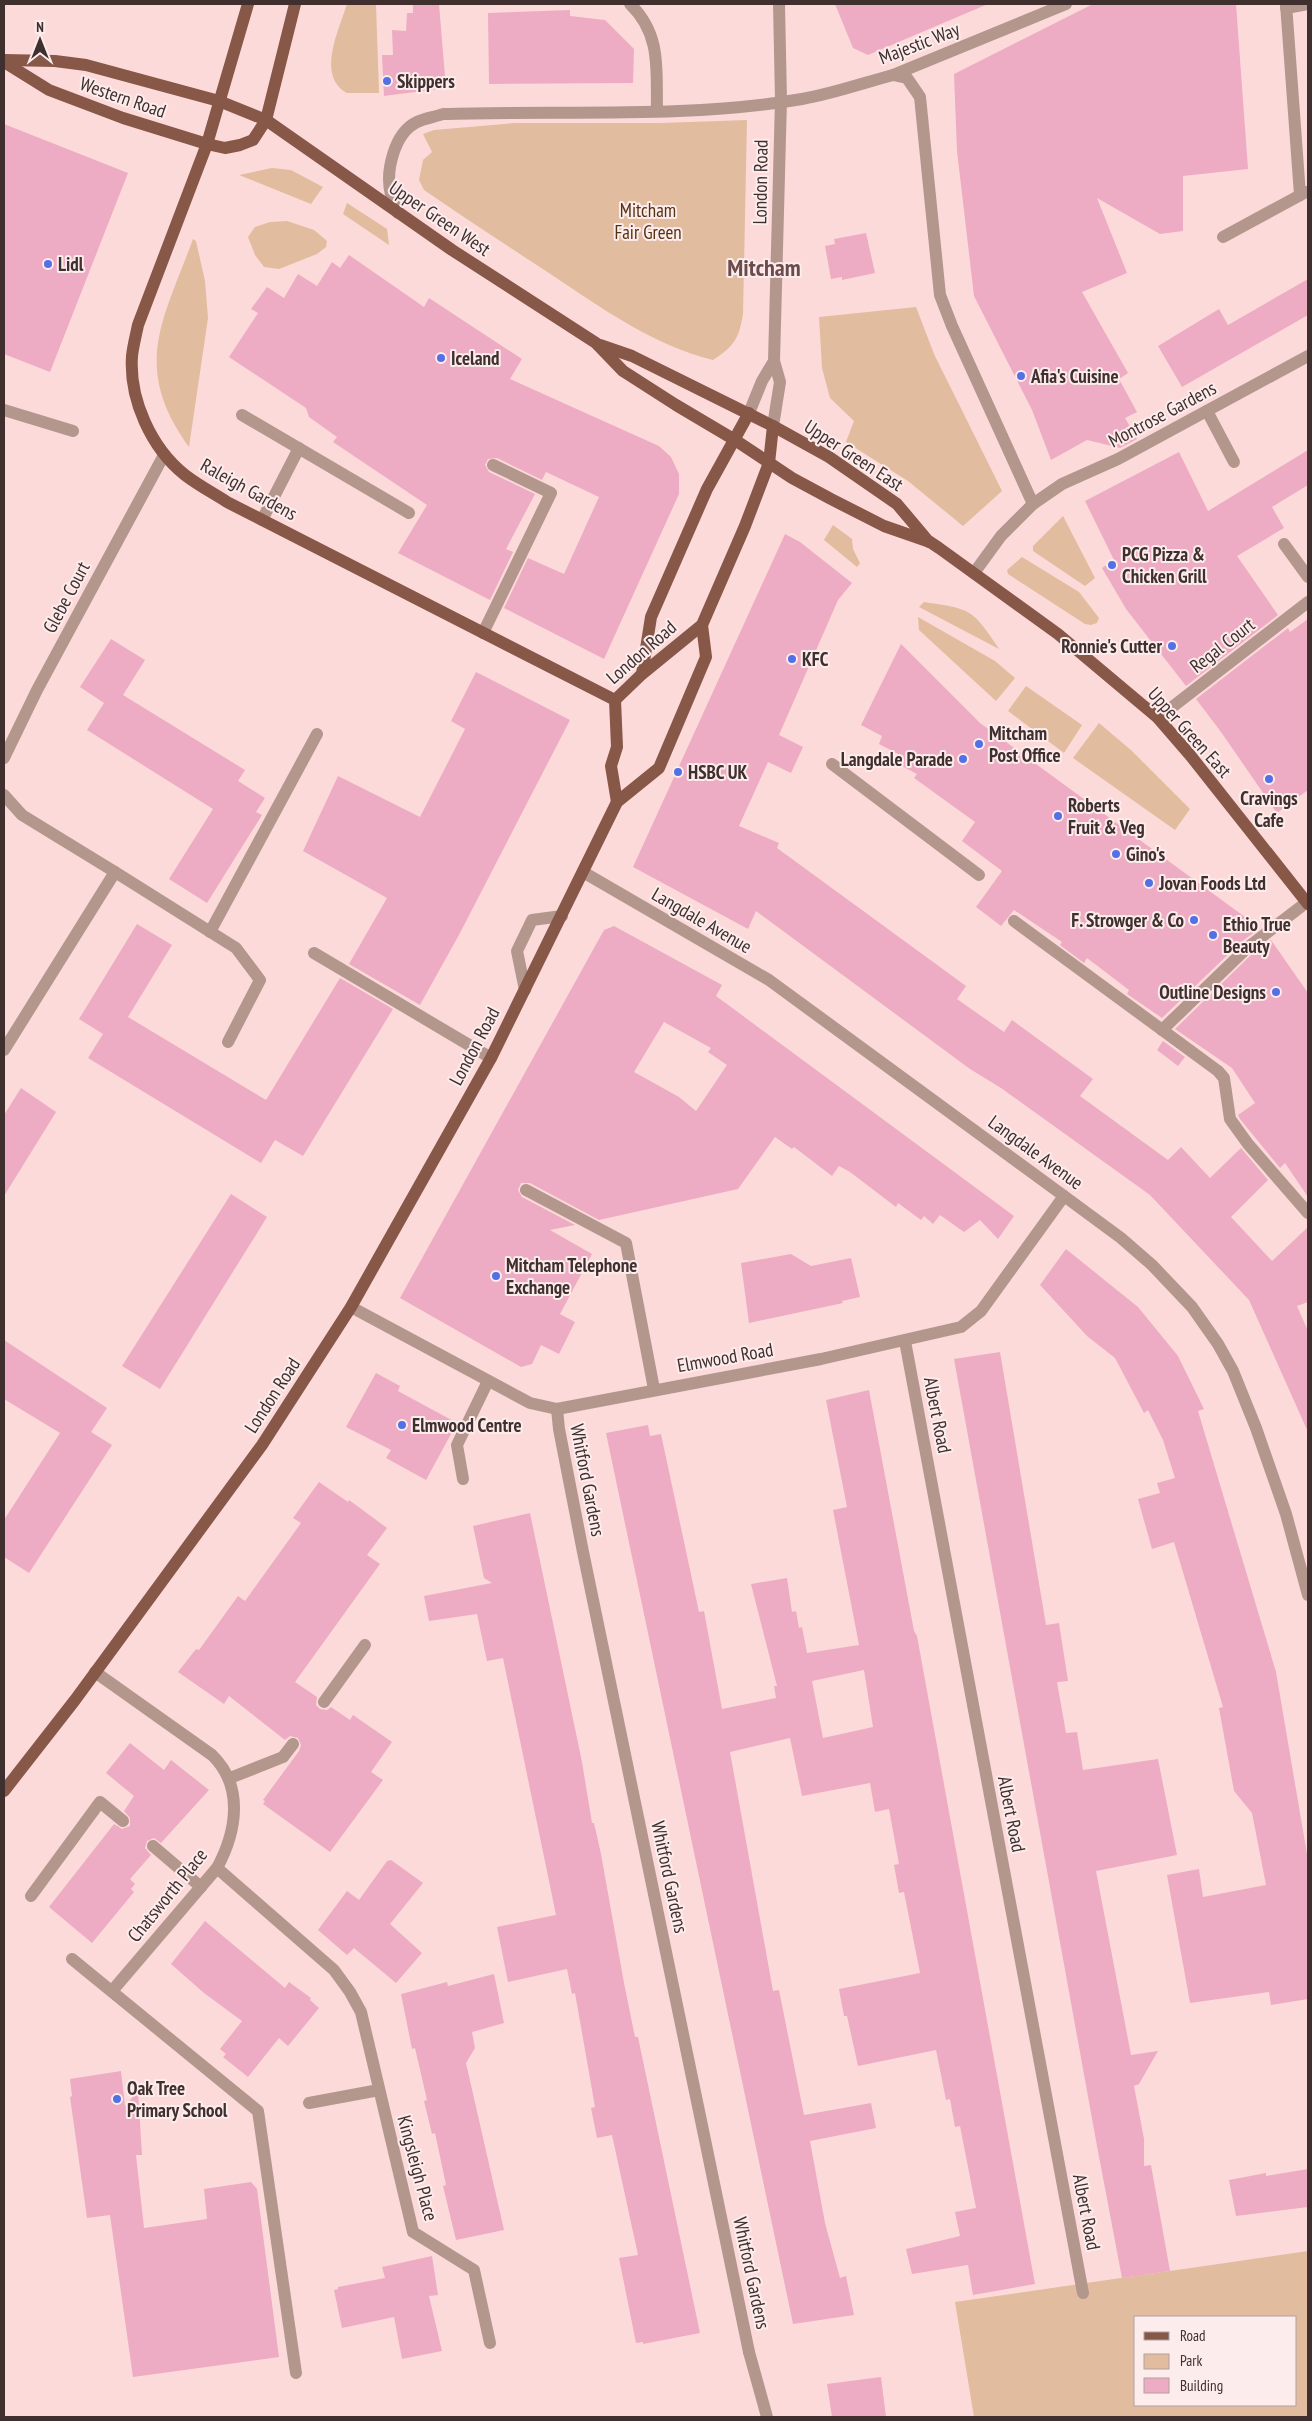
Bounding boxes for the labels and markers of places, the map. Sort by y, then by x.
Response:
place label: Skippers [397,69,455,93]
marker: Skippers [381,75,393,87]
place label: Lidl [58,252,84,276]
marker: Lidl [42,258,54,270]
place label: Iceland [451,346,500,370]
marker: Iceland [435,352,447,364]
place label: Afia's Cuisine [1030,364,1119,388]
marker: Afia's Cuisine [1015,370,1027,382]
place label: PCG Pizza & Chicken Grill [1122,542,1207,588]
marker: PCG Pizza & Chicken Grill [1106,559,1118,571]
place label: Ronnie's Cutter [1061,634,1162,658]
marker: Ronnie's Cutter [1166,640,1178,652]
place label: KFC [802,647,829,671]
marker: KFC [786,653,798,665]
place label: Mitcham Post Office [989,721,1061,767]
marker: Mitcham Post Office [973,738,985,750]
place label: Langdale Parade [841,747,953,771]
marker: Langdale Parade [957,753,969,765]
place label: HSBC UK [688,760,748,784]
marker: HSBC UK [672,766,684,778]
marker: Cravings Cafe [1263,773,1275,785]
place label: Cravings Cafe [1240,786,1298,832]
place label: Roberts Fruit & Veg [1068,793,1145,839]
marker: Roberts Fruit & Veg [1052,810,1064,822]
place label: Gino's [1126,842,1166,866]
marker: Gino's [1110,848,1122,860]
place label: Jovan Foods Ltd [1158,871,1266,895]
marker: Jovan Foods Ltd [1143,877,1155,889]
place label: F. Strowger & Co [1071,908,1184,932]
place label: Ethio True Beauty [1223,912,1291,958]
marker: F. Strowger & Co [1188,914,1200,926]
marker: Ethio True Beauty [1207,929,1219,941]
place label: Outline Designs [1159,980,1266,1004]
marker: Outline Designs [1270,986,1282,998]
place label: Mitcham Telephone Exchange [506,1253,637,1299]
marker: Mitcham Telephone Exchange [490,1270,502,1282]
place label: Elmwood Centre [412,1413,522,1437]
marker: Elmwood Centre [396,1419,408,1431]
place label: Oak Tree Primary School [127,2076,228,2122]
marker: Oak Tree Primary School [111,2093,123,2105]

